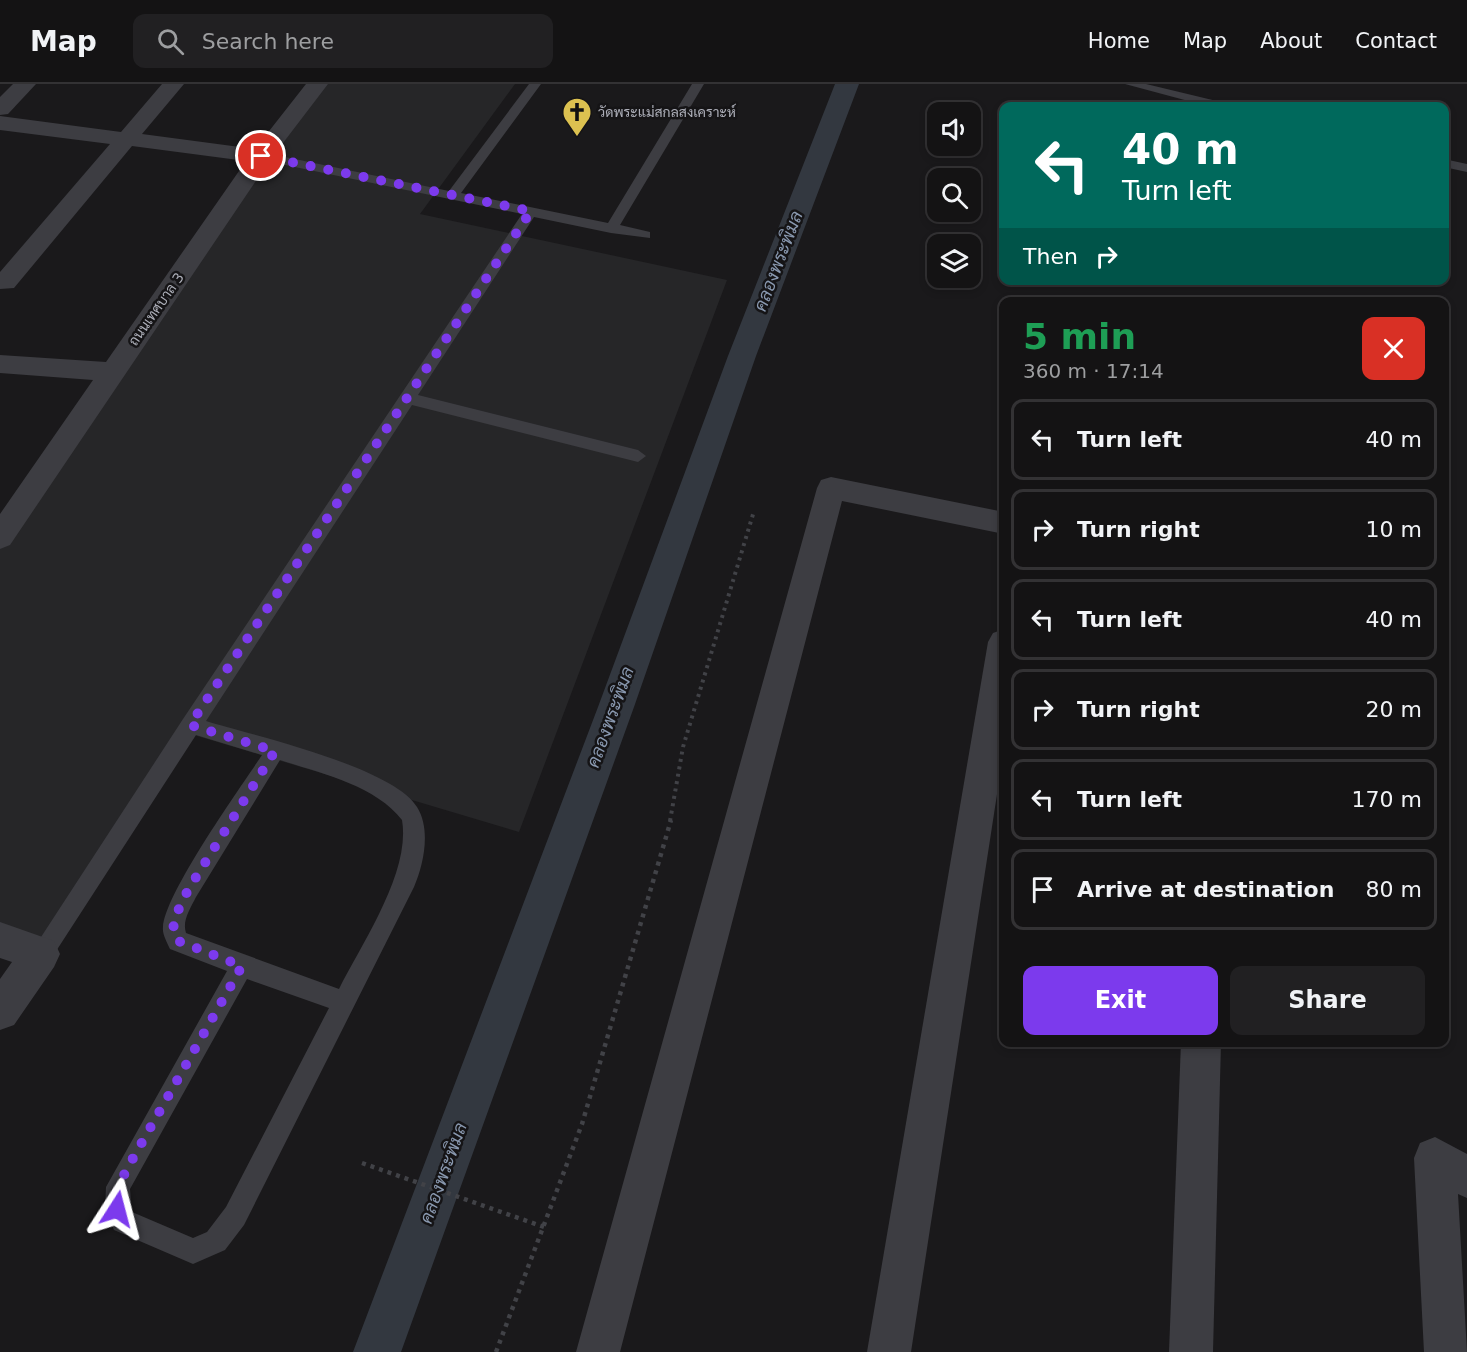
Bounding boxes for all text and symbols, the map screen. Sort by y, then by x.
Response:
search box [133,14,553,68]
text: Map [30,25,97,58]
icon: search [154,25,187,58]
text: Search here [202,29,334,54]
text: Home [1088,29,1150,53]
text: Map [1183,29,1227,53]
text: About [1260,29,1322,53]
text: Contact [1355,29,1437,53]
church icon: วัดพระแม่สกลสงเคราะห์ [561,96,593,138]
map controls [927,102,981,288]
button: sound [927,102,981,156]
place label: วัดพระแม่สกลสงเคราะห์ [598,103,736,120]
text: 40 m [1122,125,1239,174]
icon: left [1023,126,1101,204]
pin [235,130,286,181]
icon: arrive [244,139,277,172]
button: search [927,168,981,222]
text: Turn left [1122,175,1232,206]
water label: คลองพระพิมล [749,208,807,314]
button: layers [927,234,981,288]
icon: right [1090,240,1123,273]
text: Then [1023,244,1078,269]
street label: ถนนเทศบาล 3 [125,270,187,348]
text: 5 min [1023,316,1136,357]
button: close [1362,317,1425,380]
text: 360 m · 17:14 [1023,359,1164,383]
icon: left [1026,423,1059,456]
text: Turn left [1077,427,1182,452]
text: 40 m [1366,427,1422,452]
icon: right [1026,513,1059,546]
text: Turn right [1077,517,1200,542]
text: 10 m [1366,517,1422,542]
icon: left [1026,603,1059,636]
text: Turn left [1077,607,1182,632]
text: 40 m [1366,607,1422,632]
water label: คลองพระพิมล [582,664,638,770]
icon: right [1026,693,1059,726]
text: Turn right [1077,697,1200,722]
text: 20 m [1366,697,1422,722]
icon: left [1026,783,1059,816]
text: Turn left [1077,787,1182,812]
text: 170 m [1352,787,1422,812]
icon: arrive [1026,873,1059,906]
text: Arrive at destination [1077,877,1334,902]
text: 80 m [1366,877,1422,902]
button: Exit [1023,966,1218,1035]
button: Share [1230,966,1425,1035]
water label: คลองพระพิมล [415,1120,471,1226]
position arrow [85,1177,149,1241]

